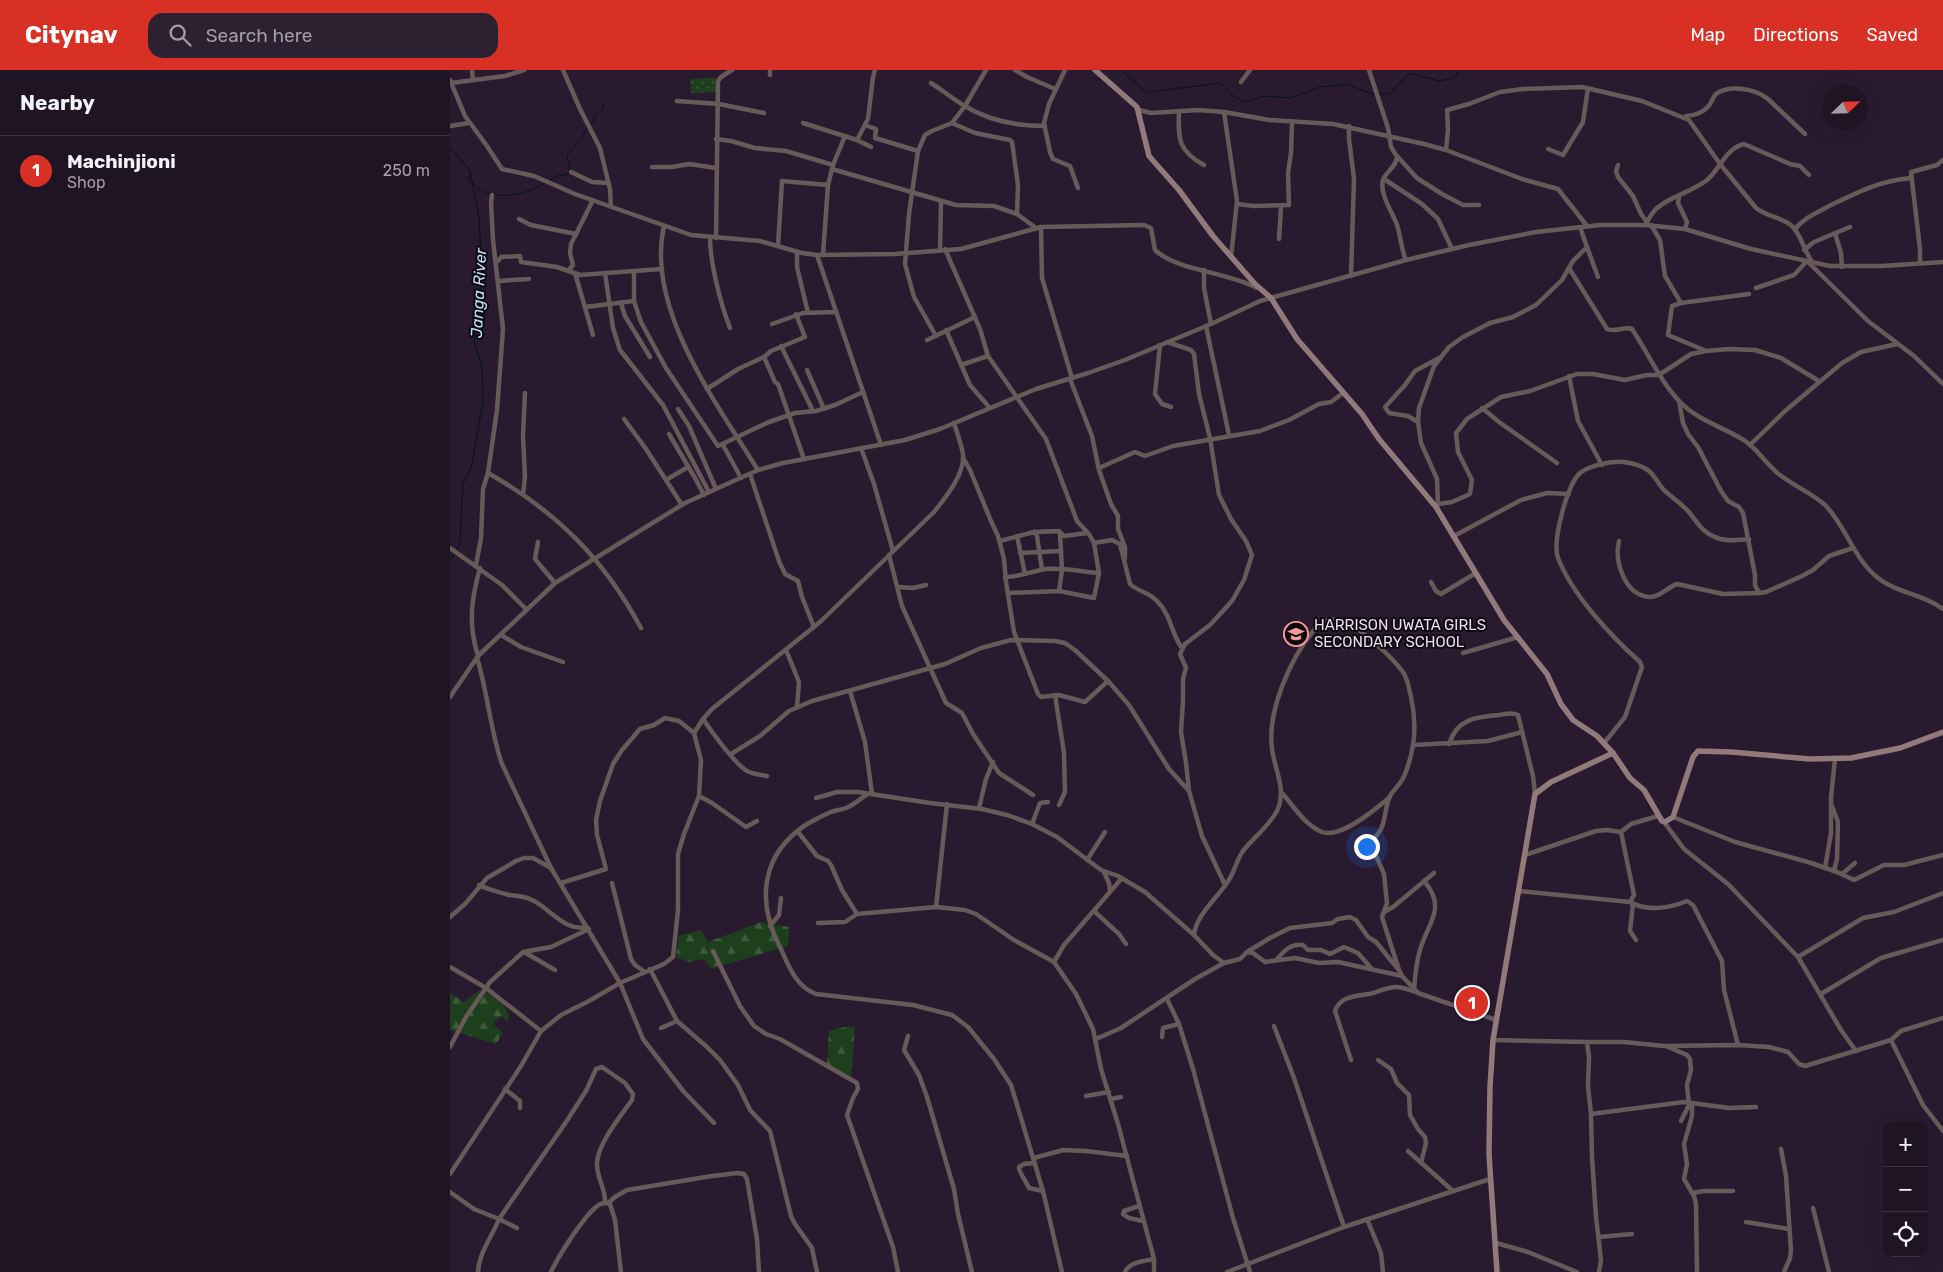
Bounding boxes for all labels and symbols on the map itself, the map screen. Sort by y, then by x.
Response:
north arrow [1823,85,1868,130]
water label: Janga River [467,247,490,338]
place label: HARRISON UWATA GIRLS SECONDARY SCHOOL [1314,616,1486,651]
school or university icon: HARRISON UWATA GIRLS SECONDARY SCHOOL [1283,621,1309,647]
your location [1354,834,1380,860]
pin: 1 [1456,984,1488,1022]

